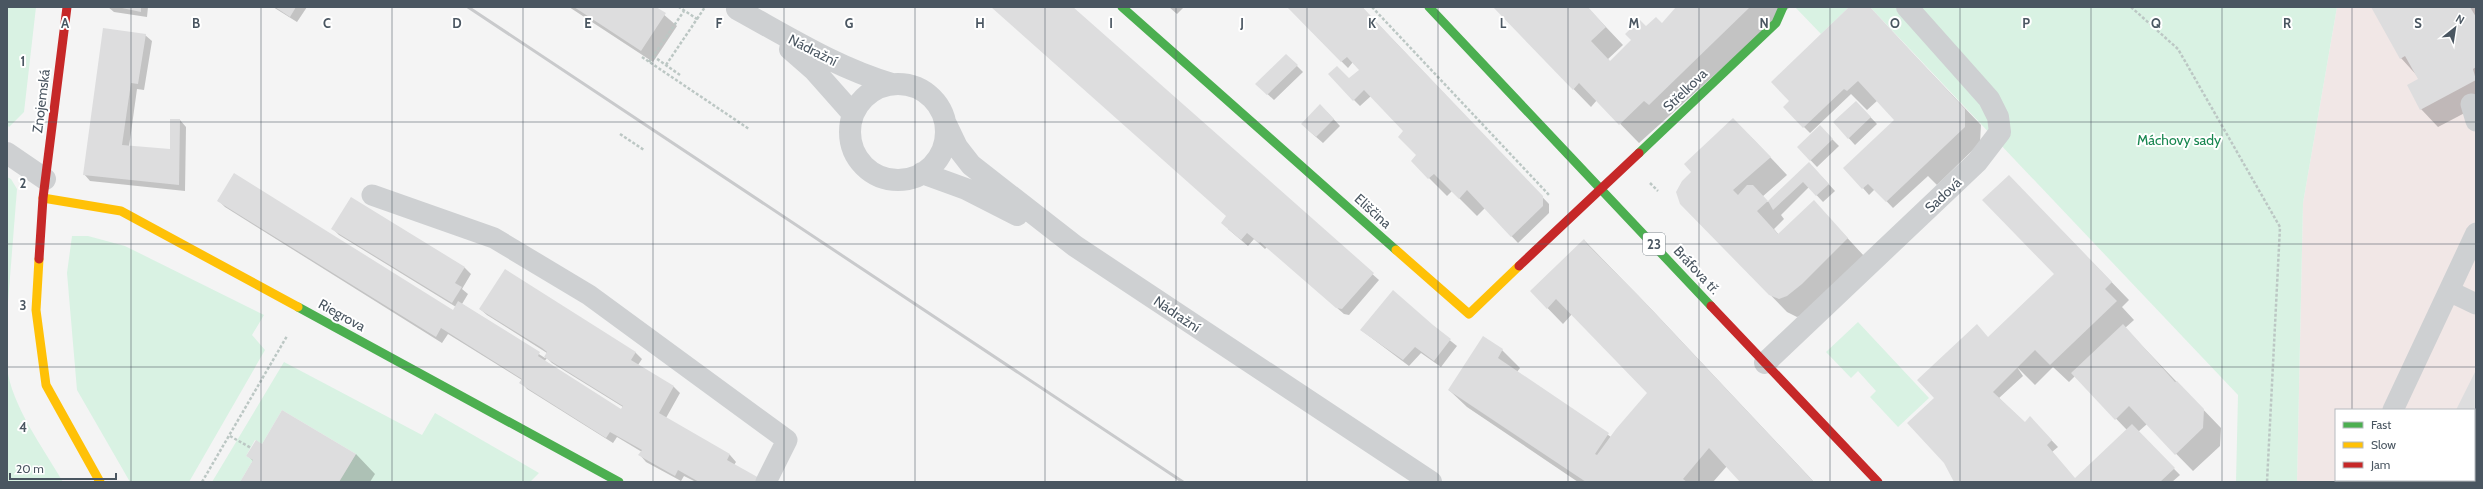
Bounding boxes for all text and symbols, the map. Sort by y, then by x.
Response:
north arrow [2435,8,2475,48]
text: N [2453,11,2467,27]
text: A [61,15,70,31]
text: B [192,15,200,31]
text: C [323,15,331,31]
text: D [452,15,462,31]
text: E [584,15,592,31]
text: F [716,15,723,31]
text: G [845,15,854,31]
text: H [975,15,985,31]
text: I [1109,15,1113,31]
text: J [1239,15,1244,31]
text: K [1368,15,1377,31]
text: L [1500,15,1507,31]
text: M [1629,15,1640,31]
text: N [1759,15,1769,31]
text: O [1890,15,1900,31]
text: P [2022,15,2030,31]
text: Q [2151,15,2161,31]
text: R [2283,15,2291,31]
text: S [2414,15,2422,31]
street label: Nádražní [785,30,841,70]
text: 1 [21,53,25,69]
street label: Střelkova [1659,64,1711,115]
street label: Znojemská [28,68,54,134]
park label: Máchovy sady [2137,131,2221,149]
street label: Sadová [1921,173,1965,217]
text: 2 [20,175,27,191]
street label: Eliščina [1351,190,1395,232]
road number: 23 [1643,233,1665,255]
street label: Bráfova tř. [1670,242,1724,298]
street label: Nádražní [1150,292,1204,336]
street label: Riegrova [315,295,369,335]
text: 3 [19,297,27,313]
legend [2335,409,2475,481]
text: Fast [2371,417,2391,432]
text: 4 [19,419,27,435]
text: Slow [2371,437,2396,452]
scale bar [10,455,116,481]
text: Jam [2370,457,2390,472]
text: 20 m [16,461,44,476]

